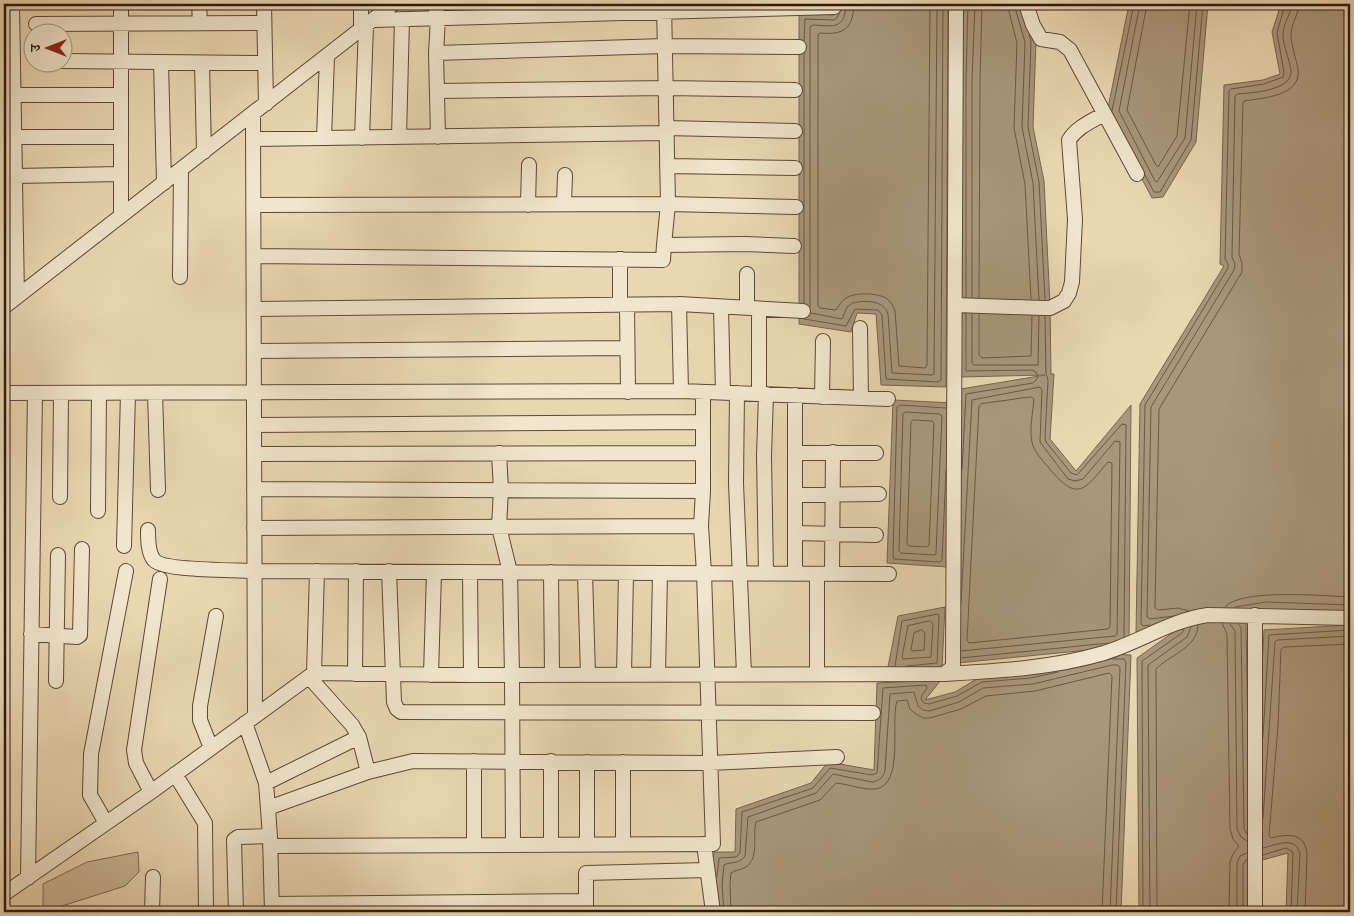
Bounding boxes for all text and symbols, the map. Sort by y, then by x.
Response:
north arrow [22,22,72,72]
text: उ [26,44,44,53]

